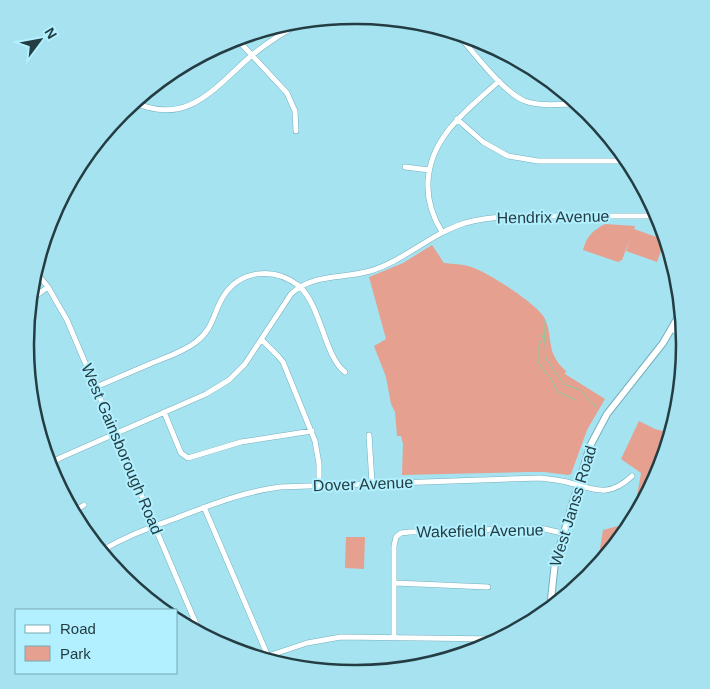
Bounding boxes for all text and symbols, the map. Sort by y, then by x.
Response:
north arrow [15,15,65,65]
text: N [42,25,60,42]
street label: Hendrix Avenue [497,208,610,226]
street label: West Gainsborough Road [78,361,166,537]
street label: West Janss Road [547,444,599,568]
street label: Dover Avenue [313,474,413,494]
street label: Wakefield Avenue [416,521,544,541]
legend [15,609,178,674]
text: Road [60,620,96,637]
text: Park [60,645,91,662]

